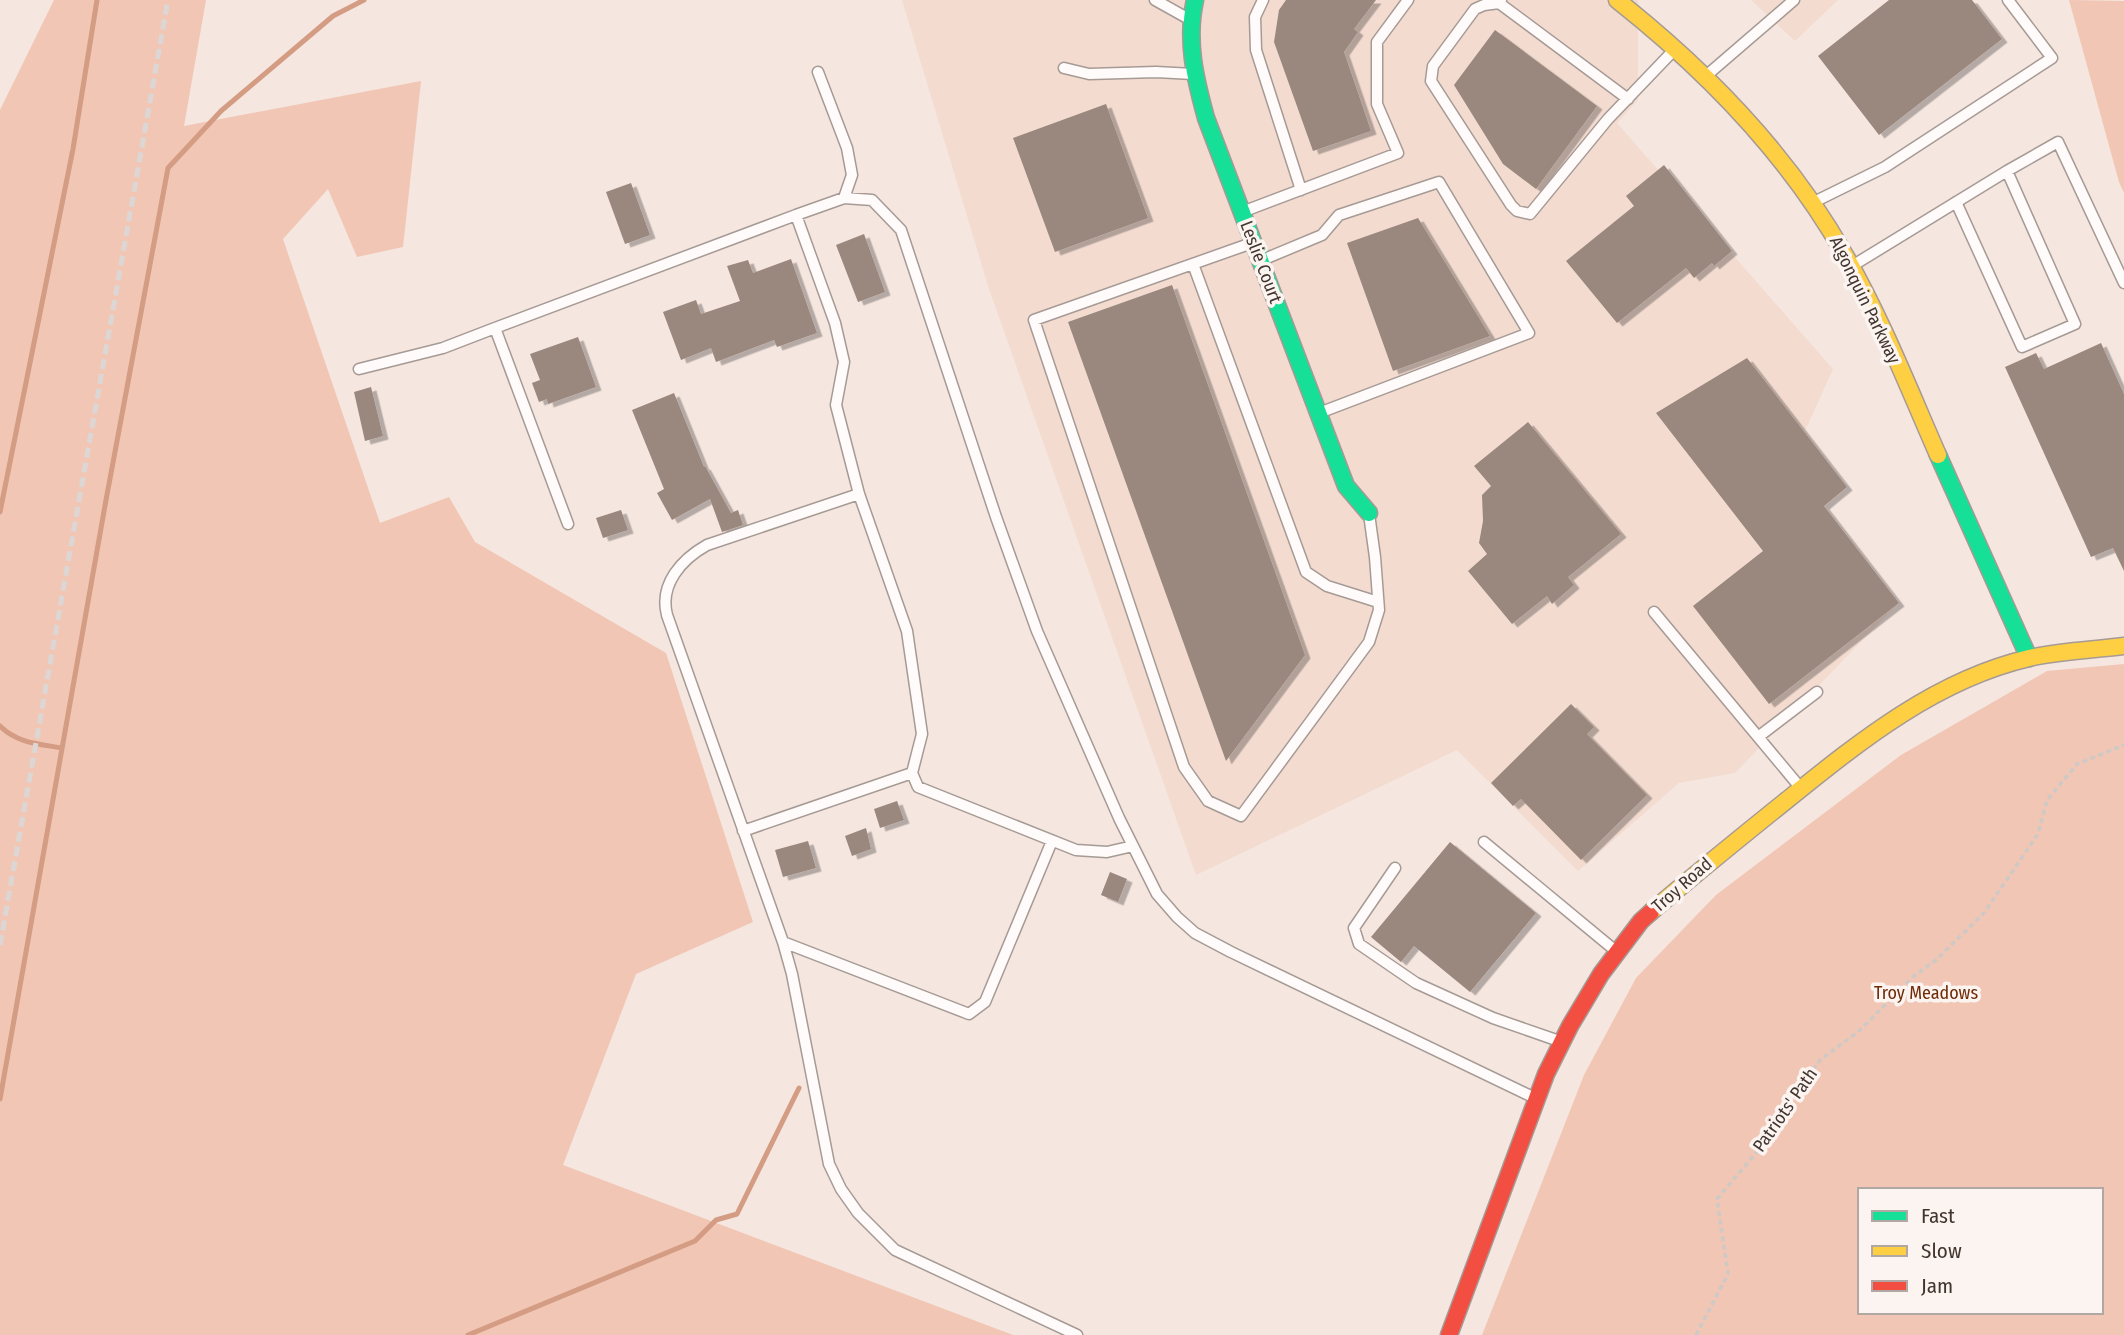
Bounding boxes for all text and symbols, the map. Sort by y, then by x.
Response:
street label: Leslie Court [1235,218,1287,306]
street label: Algonquin Parkway [1825,233,1905,367]
street label: Troy Road [1647,853,1717,917]
park label: Troy Meadows [1874,982,1978,1004]
street label: Patriots' Path [1748,1064,1822,1156]
legend [1858,1188,2103,1314]
text: Fast [1921,1203,1955,1229]
text: Slow [1921,1238,1962,1264]
text: Jam [1921,1273,1953,1299]

